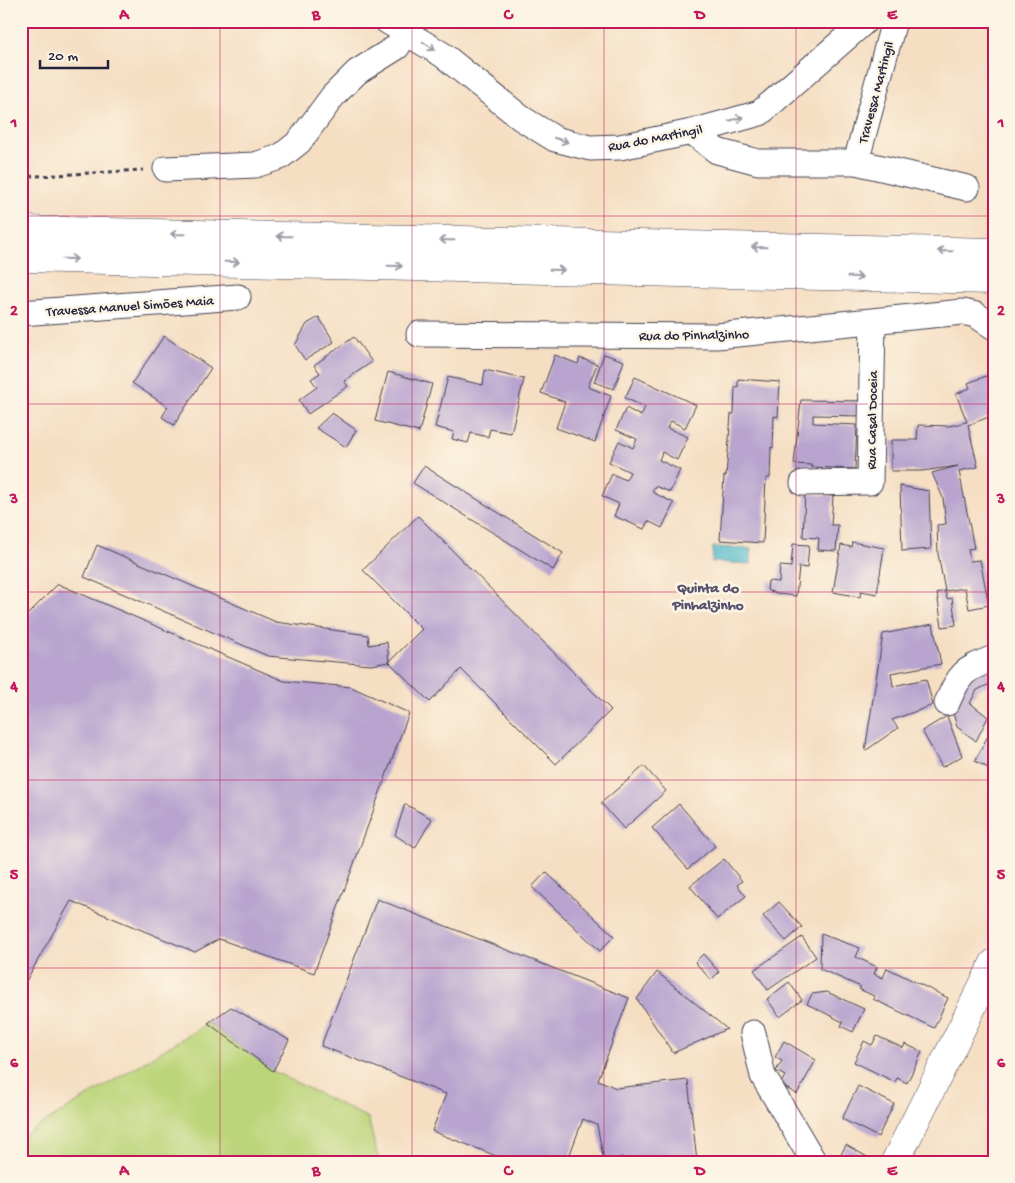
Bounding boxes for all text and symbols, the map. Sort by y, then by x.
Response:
text: A [118,7,130,26]
text: B [311,7,321,26]
text: C [503,7,514,26]
text: D [693,7,706,26]
text: E [887,7,898,26]
scale bar [40,38,108,70]
street label: Travessa Martingil [855,40,899,146]
one-way arrow [421,41,435,51]
text: 20 m [48,48,78,66]
one-way arrow [728,114,744,124]
text: 1 [10,115,17,134]
text: 1 [997,115,1004,134]
street label: Rua do Martingil [607,122,704,157]
one-way arrow [552,135,568,145]
one-way arrow [170,229,186,238]
one-way arrow [277,231,293,241]
one-way arrow [439,235,456,245]
one-way arrow [752,242,768,252]
one-way arrow [937,246,954,256]
one-way arrow [62,254,78,264]
one-way arrow [224,258,240,267]
one-way arrow [386,261,403,271]
one-way arrow [549,265,565,275]
one-way arrow [846,272,862,282]
street label: Travessa Manuel Simões Maia [45,293,216,322]
text: 2 [10,303,18,322]
text: 2 [997,303,1005,322]
street label: Rua do Pinhalzinho [639,327,749,346]
street label: Rua Casal Doceia [864,369,883,470]
text: 3 [9,491,18,510]
text: 3 [996,491,1005,510]
district label: Quinta do Pinhalzinho [671,580,744,615]
text: 4 [9,679,18,698]
text: 4 [996,679,1005,698]
text: 5 [10,867,19,886]
text: 5 [997,867,1006,886]
text: 6 [10,1055,19,1074]
text: 6 [997,1055,1006,1074]
text: A [118,1163,130,1182]
text: B [311,1163,321,1182]
text: C [503,1163,514,1182]
text: D [693,1163,706,1182]
text: E [887,1163,898,1182]

